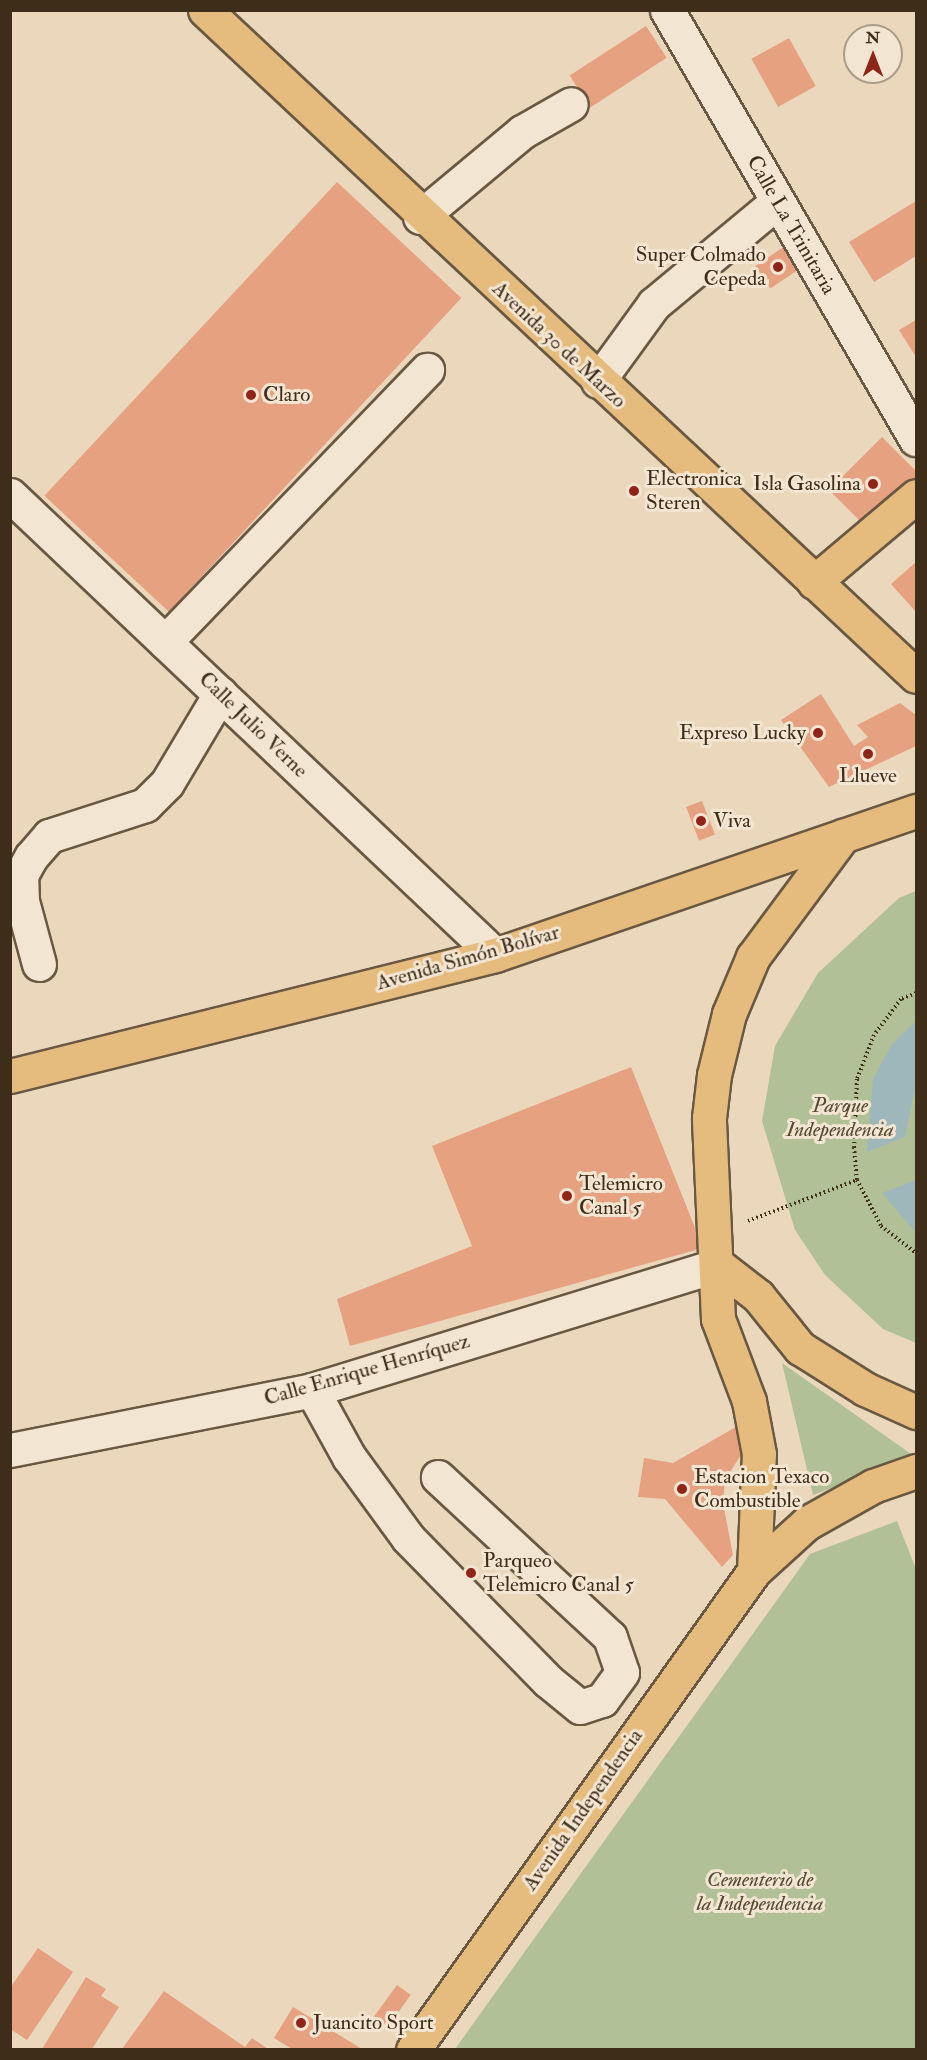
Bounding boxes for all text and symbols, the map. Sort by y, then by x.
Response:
north arrow [843,24,903,84]
text: N [866,28,880,48]
street label: Calle La Trinitaria [741,151,841,299]
place label: Super Colmado Cepeda [636,242,766,292]
marker: Super Colmado Cepeda [771,260,785,274]
street label: Avenida 30 de Marzo [487,276,631,414]
place label: Claro [263,382,310,408]
marker: Claro [244,388,258,402]
place label: Electronica Steren [646,466,742,516]
place label: Isla Gasolina [753,471,861,497]
marker: Isla Gasolina [866,477,880,491]
marker: Electronica Steren [627,484,641,498]
street label: Calle Julio Verne [193,667,313,783]
place label: Expreso Lucky [679,720,806,746]
marker: Expreso Lucky [811,726,825,740]
marker: Llueve [861,747,875,761]
place label: Llueve [839,763,897,789]
place label: Viva [713,808,751,834]
marker: Viva [694,814,708,828]
street label: Avenida Simón Bolívar [374,920,562,996]
park label: Parque Independencia [786,1093,894,1143]
place label: Telemicro Canal 5 [579,1171,663,1221]
marker: Telemicro Canal 5 [560,1189,574,1203]
street label: Calle Enrique Henríquez [261,1329,473,1411]
place label: Estacion Texaco Combustible [694,1464,829,1514]
marker: Estacion Texaco Combustible [675,1482,689,1496]
place label: Parqueo Telemicro Canal 5 [483,1548,634,1598]
marker: Parqueo Telemicro Canal 5 [464,1566,478,1580]
street label: Avenida Independencia [518,1724,648,1896]
park label: Cementerio de la Independencia [697,1867,823,1917]
place label: Juancito Sport [313,2010,434,2036]
marker: Juancito Sport [294,2016,308,2030]

